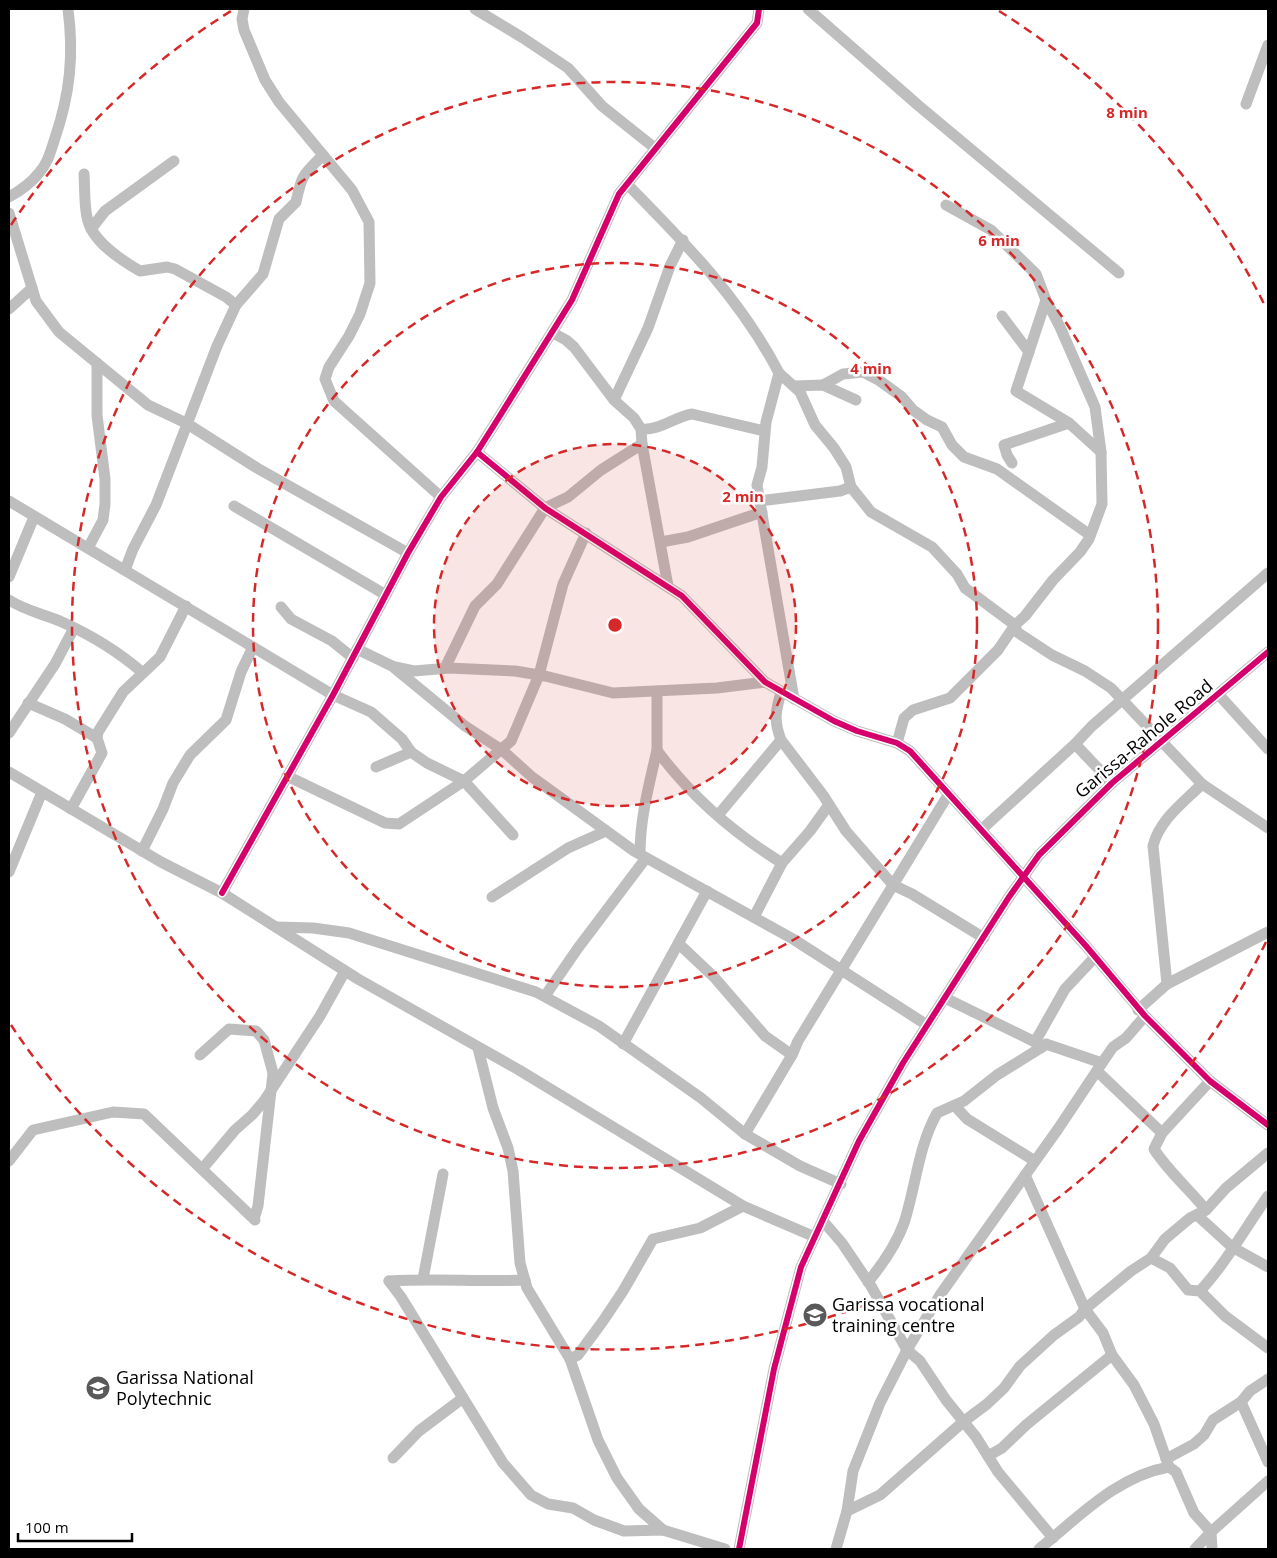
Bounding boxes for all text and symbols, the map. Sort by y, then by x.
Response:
text: 8 min [1106,102,1148,122]
text: 6 min [978,230,1020,250]
text: 4 min [850,358,892,378]
text: 2 min [722,486,764,506]
centre of rings [606,616,624,634]
street label: Garissa-Rahole Road [1069,673,1217,803]
place label: Garissa vocational training centre [832,1292,985,1337]
school or university icon: Garissa vocational training centre [802,1302,828,1328]
place label: Garissa National Polytechnic [116,1365,254,1410]
school or university icon: Garissa National Polytechnic [85,1375,111,1401]
scale bar [18,1510,131,1542]
text: 100 m [25,1517,69,1537]

